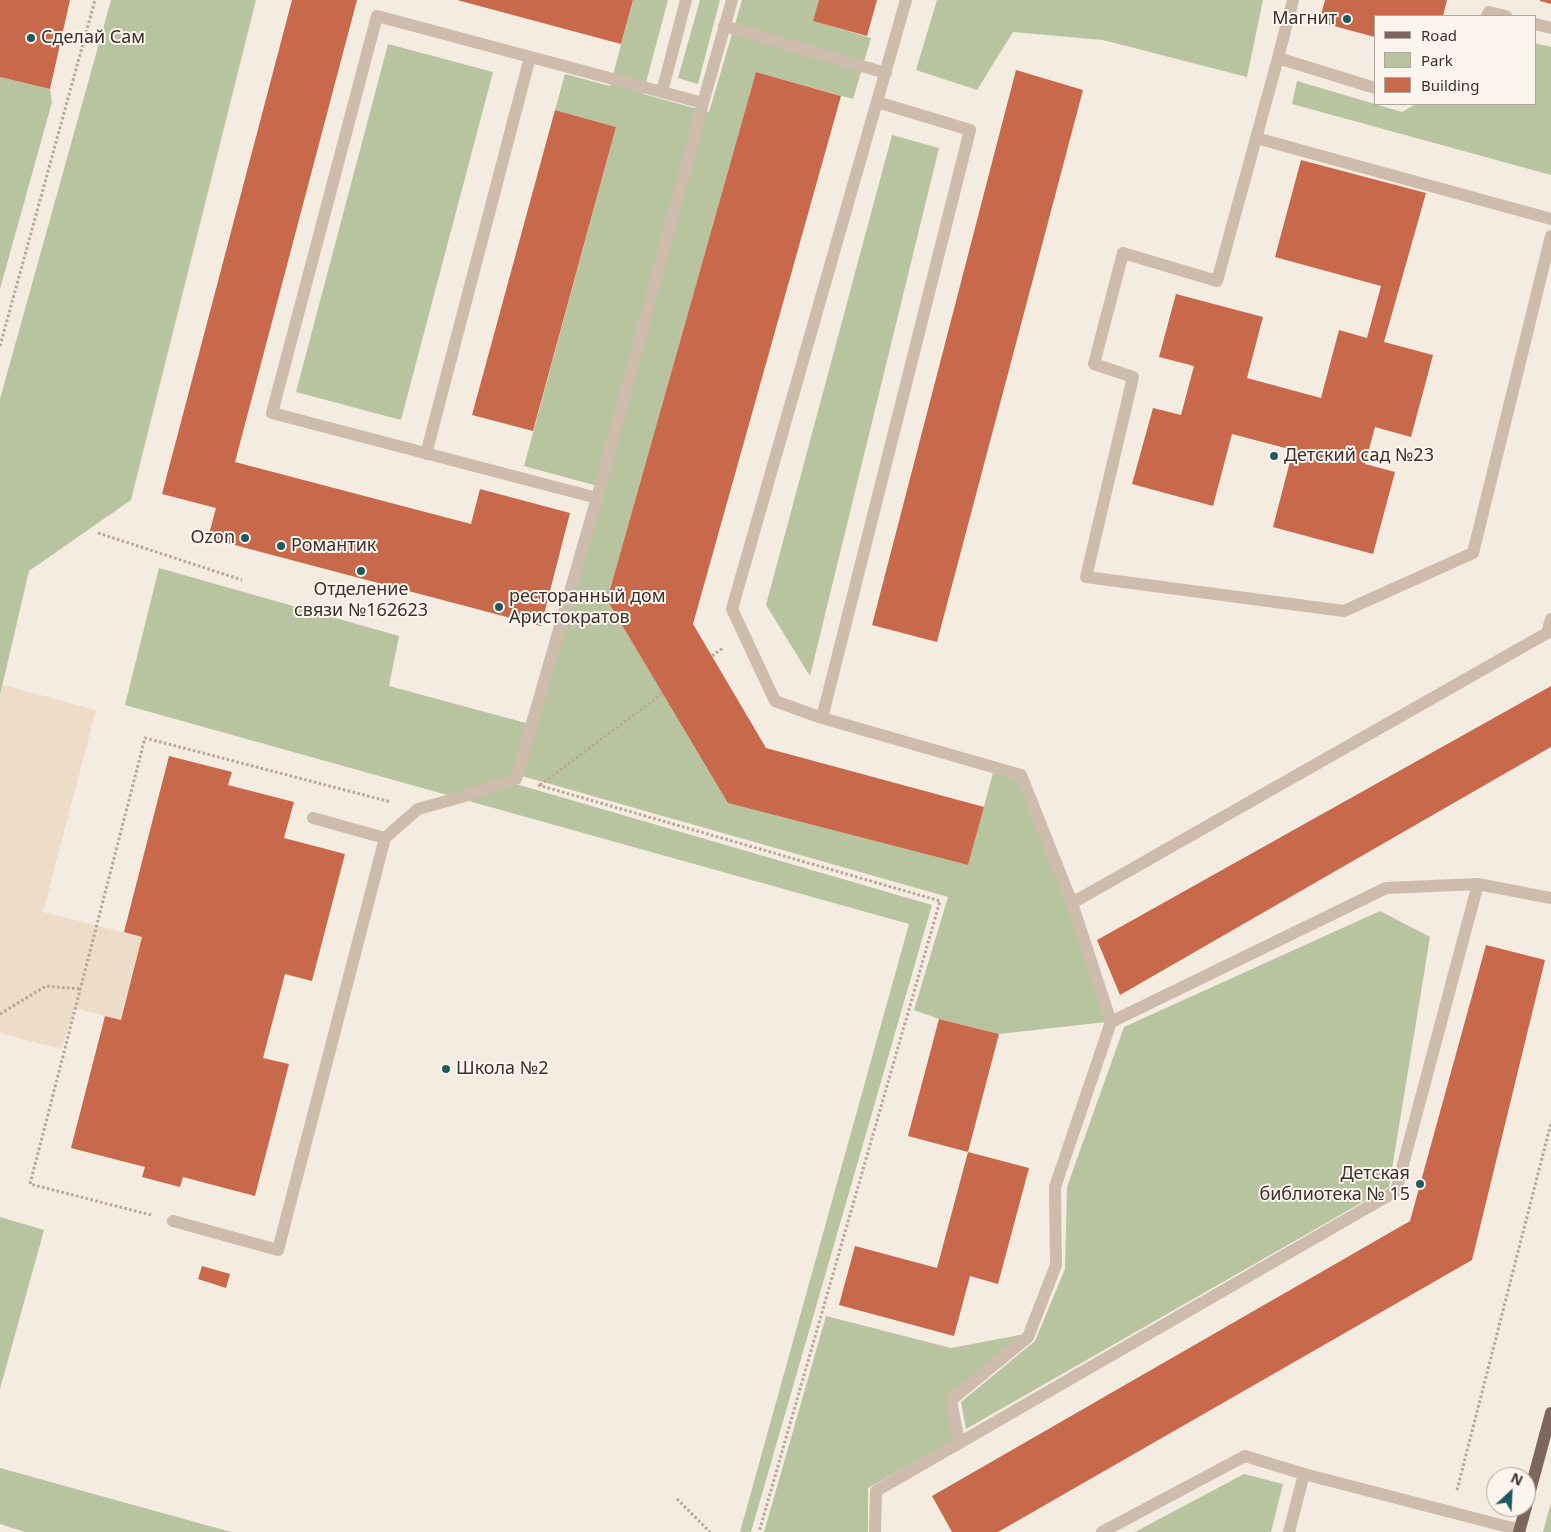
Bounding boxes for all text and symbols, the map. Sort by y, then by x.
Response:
place label: Магнит [1272,8,1337,30]
marker: Магнит [1341,13,1353,25]
legend [1374,15,1536,105]
text: Road [1421,25,1457,45]
place label: Сделай Сам [41,27,145,49]
marker: Сделай Сам [25,32,37,44]
text: Park [1421,50,1453,70]
text: Building [1421,75,1479,95]
place label: Детский сад №23 [1284,445,1434,467]
marker: Детский сад №23 [1268,450,1280,462]
place label: Ozon [190,527,235,549]
marker: Ozon [239,532,251,544]
place label: Романтик [291,535,376,557]
marker: Романтик [275,540,287,552]
marker: Отделение связи №162623 [355,565,367,577]
place label: Отделение связи №162623 [294,579,428,622]
place label: ресторанный дом Аристократов [509,586,666,628]
marker: ресторанный дом Аристократов [493,601,505,613]
place label: Школа №2 [456,1058,548,1080]
marker: Школа №2 [440,1063,452,1075]
place label: Детская библиотека № 15 [1259,1163,1410,1206]
marker: Детская библиотека № 15 [1414,1178,1426,1190]
north arrow [1486,1467,1536,1517]
text: N [1508,1468,1526,1490]

